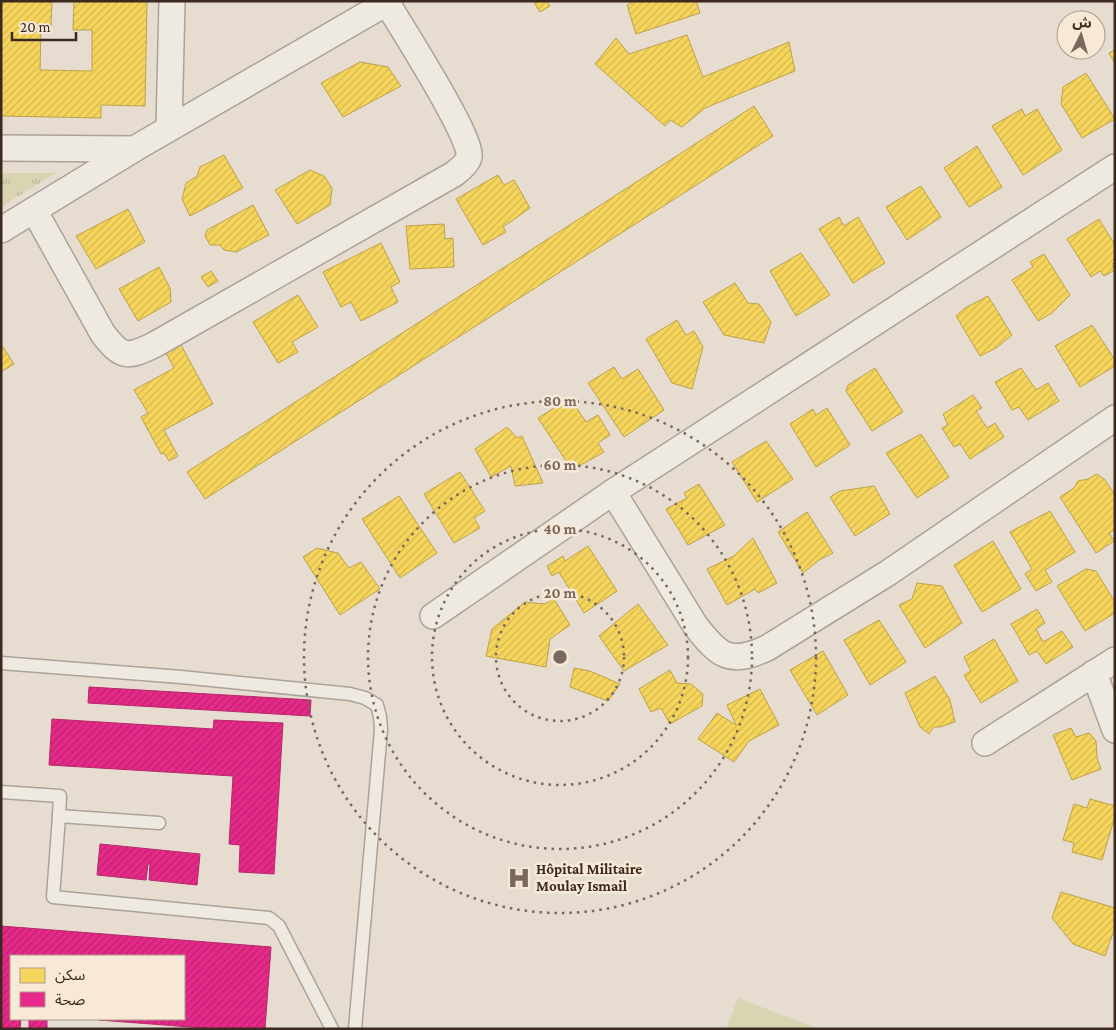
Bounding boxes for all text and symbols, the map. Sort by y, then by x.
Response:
scale bar [12,10,76,42]
north arrow [1056,10,1106,60]
text: ش [1072,13,1092,31]
text: 20 m [20,19,51,35]
text: 80 m [543,393,577,409]
text: 60 m [544,457,577,473]
text: 40 m [544,521,577,537]
text: 20 m [544,585,576,601]
centre of rings [551,648,569,666]
place label: Hôpital Militaire Moulay Ismail [536,861,642,894]
hospital icon: Hôpital Militaire Moulay Ismail [506,865,532,891]
legend [10,955,185,1020]
text: سكن [55,967,86,984]
text: صحة [55,992,85,1008]

